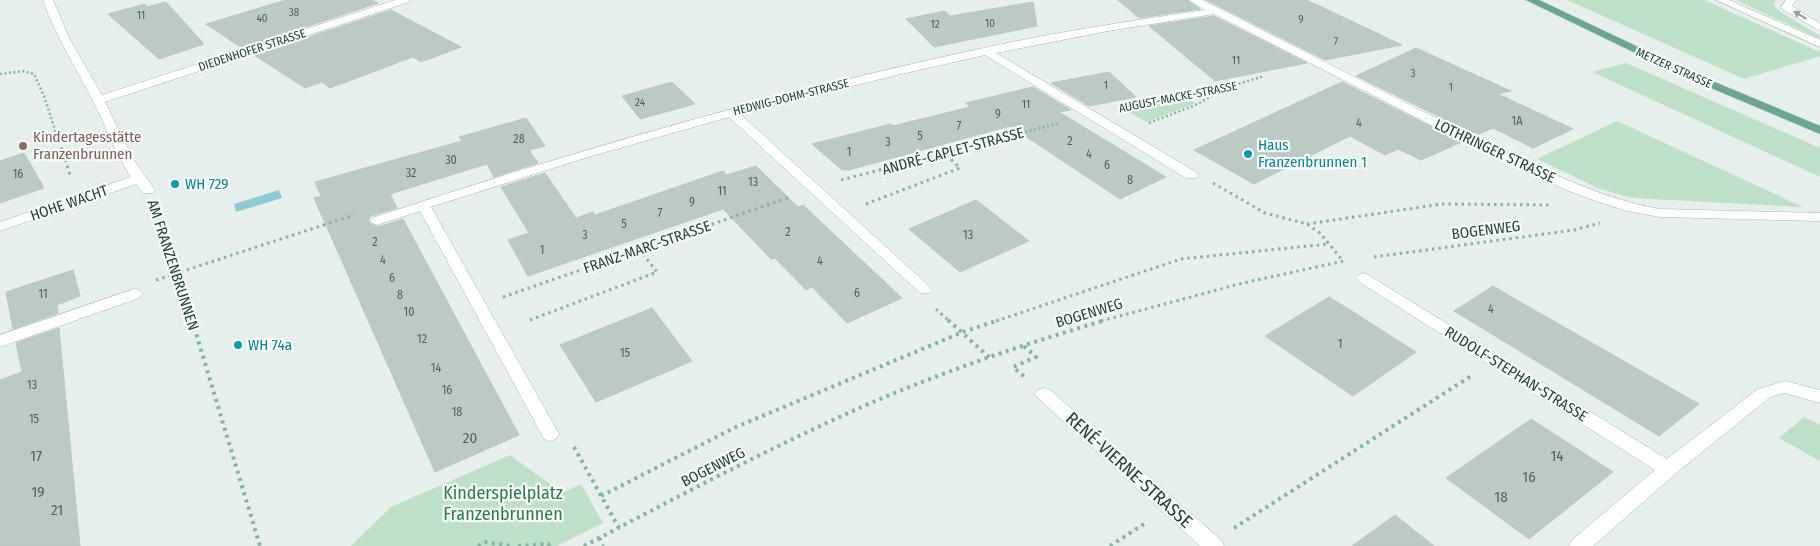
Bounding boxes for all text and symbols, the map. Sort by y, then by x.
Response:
house number: 38 [289,6,300,19]
house number: 11 [137,9,145,22]
one-way arrow [1793,11,1806,20]
house number: 40 [256,12,268,25]
house number: 9 [1298,13,1304,26]
house number: 10 [985,17,995,30]
house number: 12 [930,18,940,31]
street label: DIEDENHOFER STRASSE [196,26,308,74]
house number: 7 [1334,35,1339,48]
street label: METZER STRASSE [1634,45,1714,91]
house number: 11 [1232,54,1240,67]
house number: 3 [1411,67,1416,80]
street label: HEDWIG-DOHM-STRASSE [732,76,851,118]
house number: 1 [1104,79,1108,92]
street label: AUGUST-MACKE-STRASSE [1118,79,1239,115]
house number: 1 [1449,81,1453,94]
house number: 24 [635,96,646,109]
house number: 11 [1022,98,1030,111]
house number: 9 [995,107,1001,121]
house number: 1A [1512,114,1523,128]
street label: LOTHRINGER STRASSE [1432,115,1558,187]
house number: 4 [1356,116,1362,130]
house number: 7 [957,119,962,133]
street label: ANDRÉ-CAPLET-STRASSE [880,123,1026,179]
place label: Kindertagesstätte Franzenbrunnen [33,128,141,163]
house number: 5 [917,129,923,143]
house number: 28 [513,132,525,146]
house number: 2 [1067,134,1073,148]
house number: 3 [885,135,891,149]
place label: Haus Franzenbrunnen 1 [1258,136,1367,171]
marker: Kindertagesstätte Franzenbrunnen [17,140,29,152]
house number: 1 [847,145,851,159]
house number: 4 [1086,147,1092,161]
marker: Haus Franzenbrunnen 1 [1242,148,1254,160]
house number: 30 [445,153,457,167]
house number: 6 [1104,158,1110,172]
house number: 32 [406,166,416,180]
house number: 16 [13,167,23,181]
house number: 8 [1127,173,1133,187]
place label: WH 729 [185,175,229,193]
house number: 13 [748,175,758,189]
marker: WH 729 [169,178,181,190]
street label: HOHE WACHT [28,181,110,225]
house number: 11 [717,184,727,198]
house number: 9 [689,195,695,209]
street label: AM FRANZENBRUNNEN [143,197,203,333]
house number: 7 [658,206,663,220]
street label: FRANZ-MARC-STRASSE [581,217,713,277]
house number: 5 [621,217,627,231]
street label: BOGENWEG [1451,217,1521,243]
house number: 2 [785,225,791,239]
house number: 3 [582,228,588,242]
house number: 13 [963,228,973,242]
house number: 2 [372,235,378,249]
house number: 1 [540,243,544,257]
house number: 4 [380,253,386,267]
house number: 4 [817,254,823,268]
house number: 6 [389,271,395,285]
house number: 6 [854,286,860,300]
house number: 11 [38,287,48,301]
house number: 8 [397,288,403,302]
street label: BOGENWEG [1053,294,1125,332]
house number: 4 [1488,302,1494,316]
house number: 10 [404,305,414,319]
street label: RUDOLF-STEPHAN-STRASSE [1441,323,1591,425]
house number: 12 [417,332,427,346]
place label: WH 74a [248,336,292,354]
house number: 1 [1338,337,1342,351]
marker: WH 74a [232,339,244,351]
house number: 15 [620,346,631,360]
house number: 14 [431,361,441,375]
house number: 13 [27,378,37,392]
house number: 16 [442,383,452,397]
house number: 18 [452,405,462,419]
street label: RENÉ-VIERNE-STRASSE [1061,407,1198,533]
house number: 15 [29,412,40,426]
house number: 20 [463,429,477,447]
street label: BOGENWEG [678,443,748,491]
house number: 17 [30,447,42,465]
house number: 14 [1550,447,1564,465]
house number: 16 [1522,468,1536,486]
park label: Kinderspielplatz Franzenbrunnen [443,482,563,525]
house number: 19 [31,483,45,501]
house number: 18 [1494,488,1508,506]
house number: 21 [51,501,63,519]

